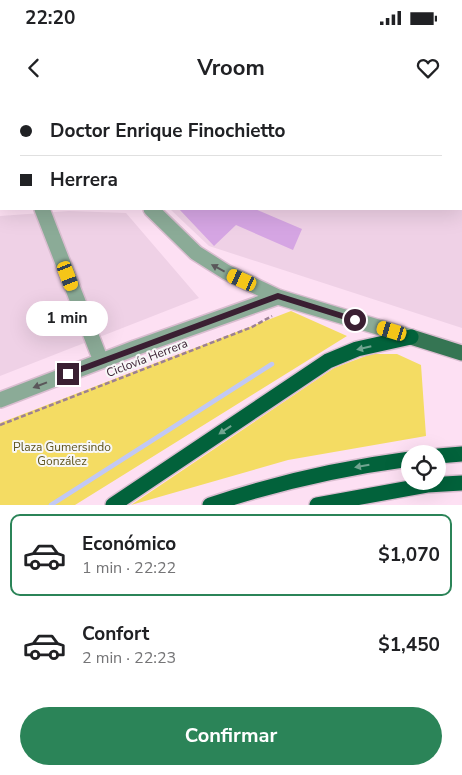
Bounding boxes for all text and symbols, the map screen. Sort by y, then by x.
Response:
text: 22:20 [25,5,75,31]
text: Vroom [197,53,265,83]
icon: back [20,54,48,82]
icon: heart [414,54,442,82]
text: Doctor Enrique Finochietto [50,118,285,144]
text: Herrera [50,167,118,193]
car [55,259,80,293]
one-way arrow [211,264,225,272]
car [225,267,258,293]
callout: 1 min [27,302,109,336]
text: 1 min [46,307,88,329]
route start [344,309,366,331]
car [375,319,408,343]
street label: Ciclovía Herrera [104,335,190,381]
one-way arrow [355,344,371,352]
route end [57,363,79,385]
one-way arrow [32,382,47,389]
one-way arrow [218,425,232,435]
park label: Plaza Gumersindo González [13,439,111,469]
map controls [401,445,446,490]
button: locate [401,445,446,490]
one-way arrow [353,462,369,470]
text: Económico [82,531,176,557]
icon: car [22,533,67,578]
text: $1,070 [378,542,440,568]
text: 1 min · 22:22 [82,557,176,579]
text: Confort [82,621,149,647]
icon: car [22,623,67,668]
text: $1,450 [378,632,440,658]
text: 2 min · 22:23 [82,647,176,669]
button: Confirmar [20,707,442,765]

